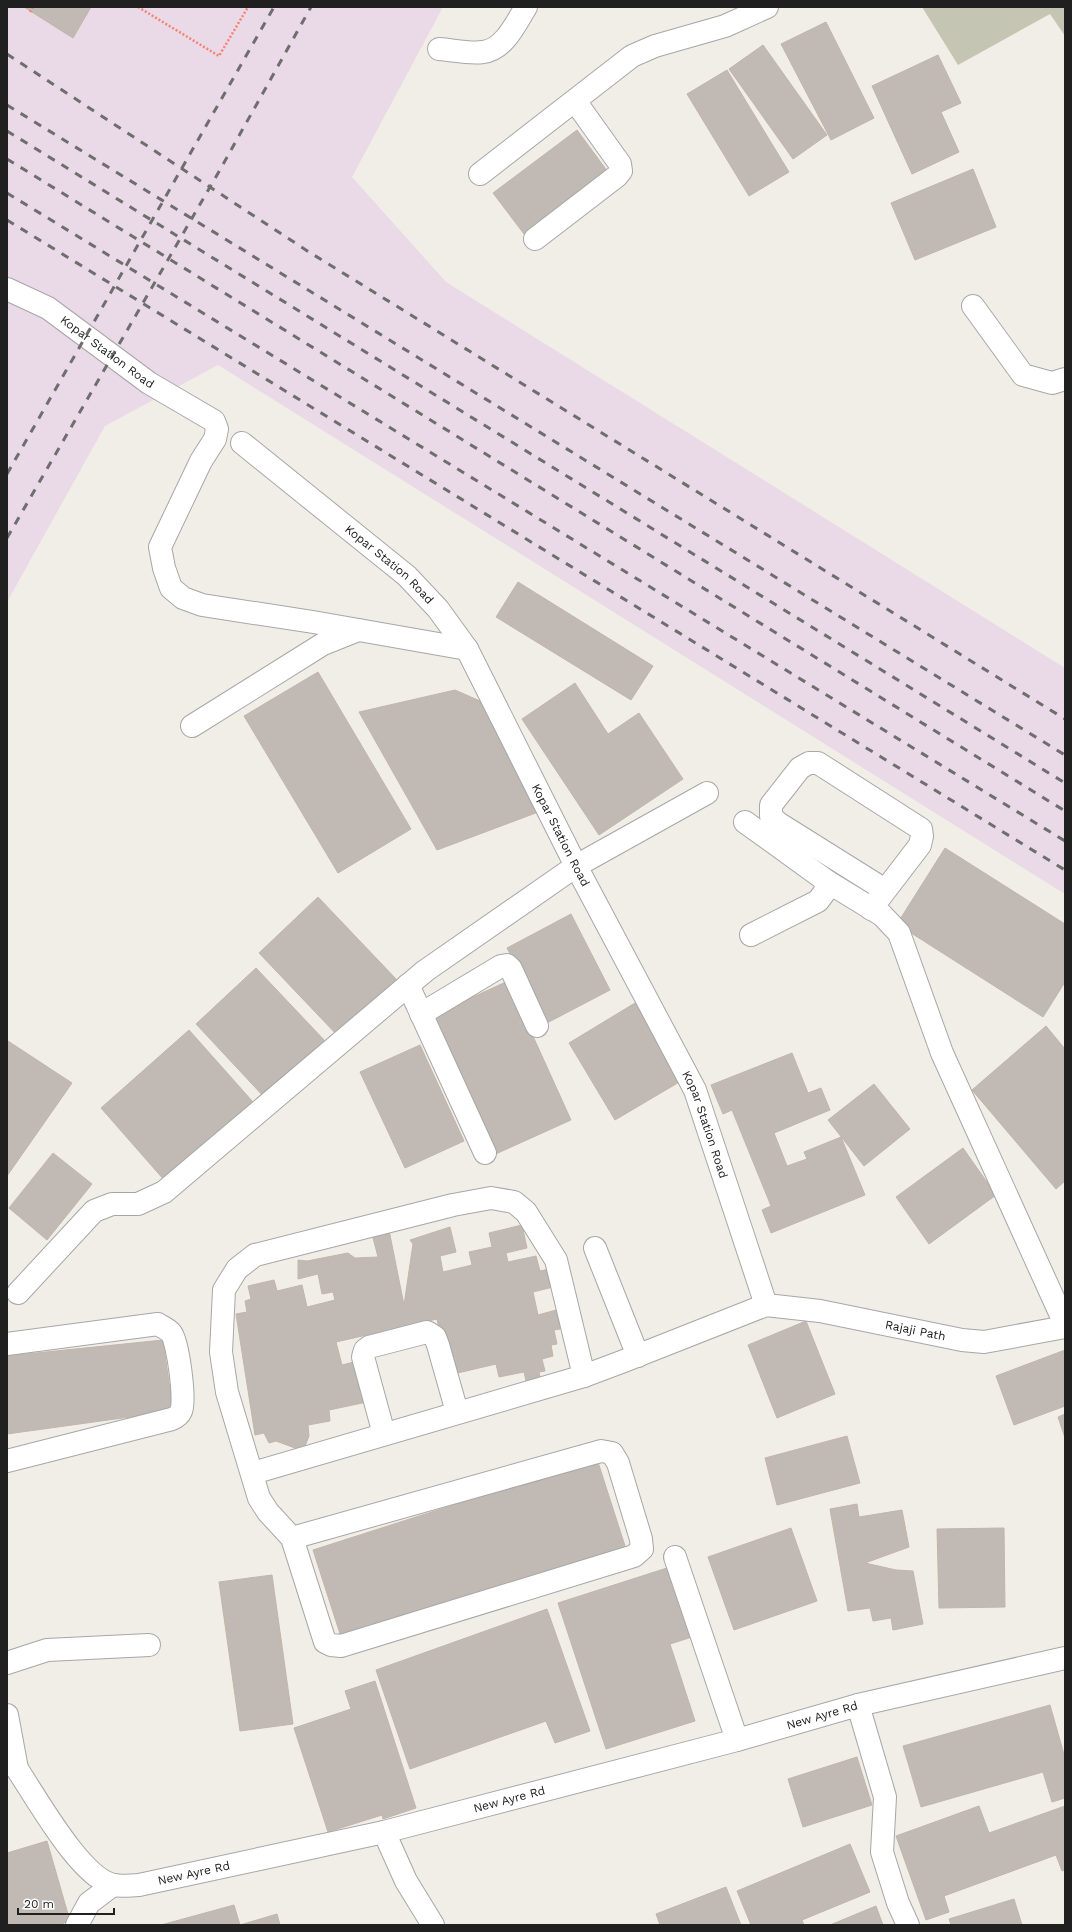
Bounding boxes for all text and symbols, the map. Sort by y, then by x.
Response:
street label: Kopar Station Road [58,313,157,391]
street label: Kopar Station Road [342,522,437,607]
street label: Kopar Station Road [529,781,593,889]
street label: Kopar Station Road [679,1068,731,1180]
street label: Rajaji Path [884,1317,947,1344]
street label: New Ayre Rd [785,1698,859,1732]
street label: New Ayre Rd [472,1783,547,1815]
street label: New Ayre Rd [156,1859,231,1888]
scale bar [18,1890,114,1916]
text: 20 m [24,1897,54,1911]

